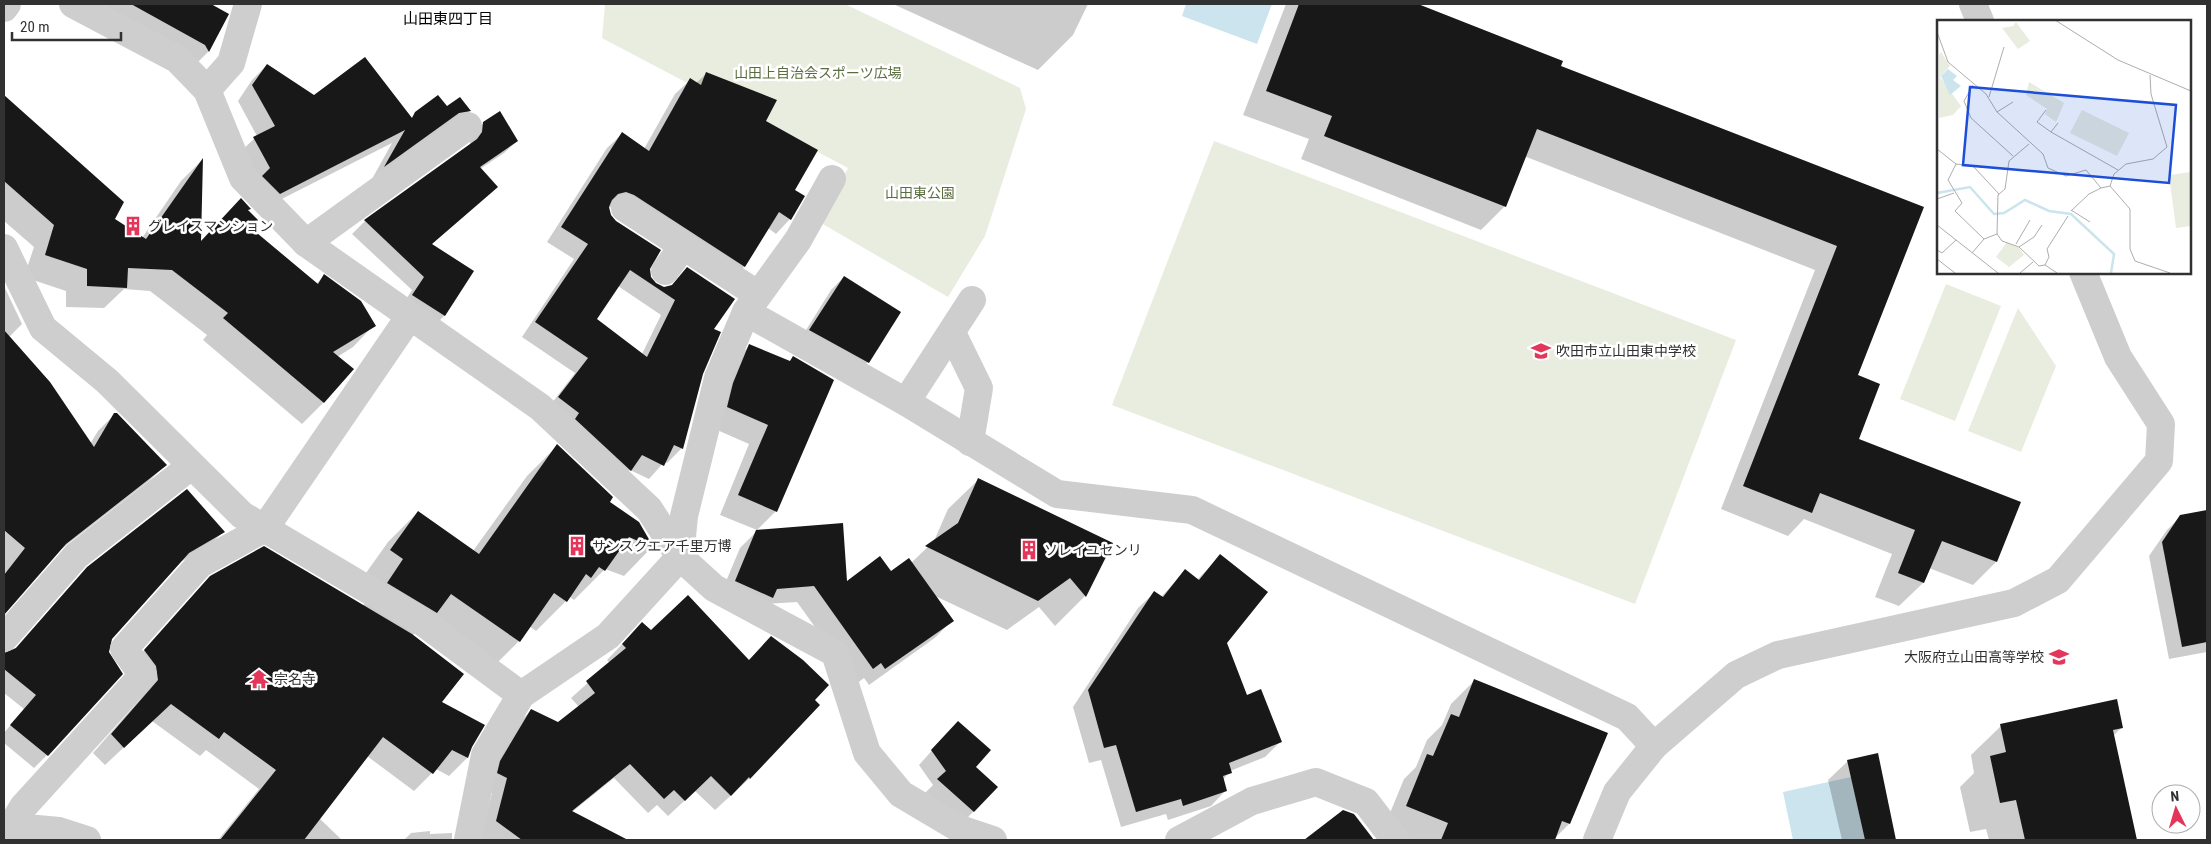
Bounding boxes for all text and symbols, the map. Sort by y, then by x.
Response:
scale bar [12,10,121,42]
district label: 山田東四丁目 [403,10,493,28]
text: 20 m [20,18,50,36]
inset map [1937,20,2191,274]
park label: 山田上自治会スポーツ広場 [734,65,902,81]
park label: 山田東公園 [885,185,955,201]
building icon: グレイスマンション [122,215,144,237]
place label: グレイスマンション [148,218,273,234]
school or university icon: 吹田市立山田東中学校 [1530,340,1552,362]
place label: 吹田市立山田東中学校 [1556,343,1696,359]
building icon: サンスクエア千里万博 [566,535,588,557]
place label: サンスクエア千里万博 [592,538,732,554]
building icon: ソレイユセンリ [1018,539,1040,561]
place label: ソレイユセンリ [1044,542,1142,558]
school or university icon: 大阪府立山田高等学校 [2048,646,2070,668]
place label: 大阪府立山田高等学校 [1904,649,2044,665]
temple icon: 宗名寺 [248,668,270,690]
place label: 宗名寺 [274,671,316,687]
north arrow [2151,784,2201,834]
text: N [2170,788,2180,804]

